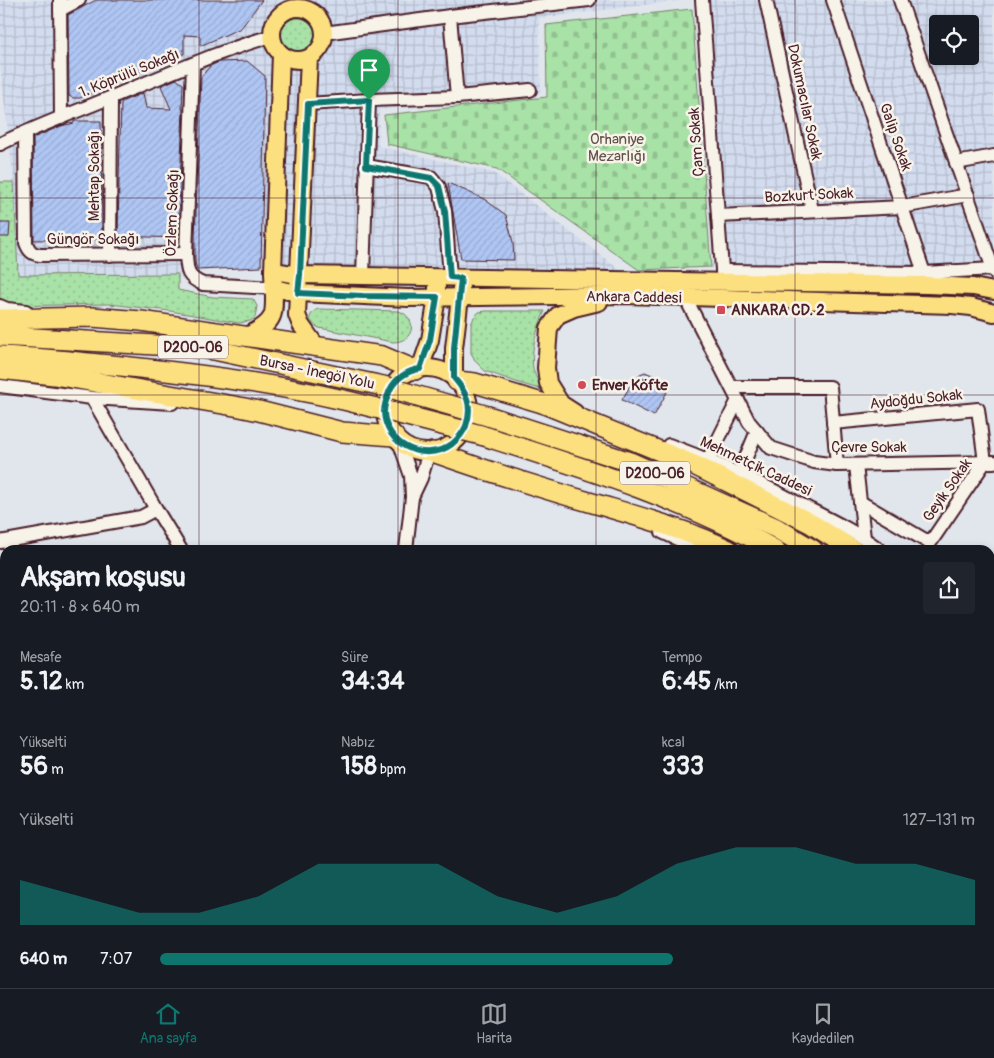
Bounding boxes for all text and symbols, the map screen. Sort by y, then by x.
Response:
map controls [929,15,979,65]
button: locate [929,15,979,65]
street label: Dokumacılar Sokak [783,42,826,163]
street label: 1. Köprülü Sokağı [76,45,182,102]
pin [348,49,390,100]
icon: arrive [355,56,383,84]
street label: Galip Sokak [875,101,916,174]
street label: Çam Sokak [685,106,708,177]
park label: Orhaniye Mezarlığı [588,130,646,166]
street label: Mehtap Sokağı [85,131,104,221]
street label: Özlem Sokağı [161,169,184,257]
street label: Bozkurt Sokak [764,184,855,207]
street label: Güngör Sokağı [47,230,139,249]
street label: Ankara Caddesi [586,287,682,308]
place label: ANKARA CD. 2 [731,301,825,320]
marker: ANKARA CD. 2 [715,304,727,316]
road number: D200-06 [158,336,228,358]
street label: Bursa - İnegöl Yolu [258,351,376,394]
place label: Enver Köfte [592,376,668,395]
marker: Enver Köfte [576,379,588,391]
street label: Aydoğdu Sokak [869,385,964,414]
street label: Mehmetçik Caddesi [697,432,815,501]
street label: Çevre Sokak [831,438,908,457]
street label: Geyik Sokak [919,454,977,526]
road number: D200-06 [620,462,690,484]
text: Akşam koşusu [20,560,186,595]
button: share [923,562,975,614]
text: 20:11 · 8 × 640 m [20,597,140,617]
text: Mesafe [20,649,62,666]
text: Süre [341,649,368,666]
text: Tempo [662,649,702,666]
text: 5.12 [20,666,63,697]
text: 34:34 [341,666,405,697]
text: 6:45 [662,666,711,697]
text: km [63,676,84,693]
text: /km [711,676,738,693]
text: Yükselti [20,734,67,751]
text: Nabız [341,734,375,751]
text: kcal [662,734,685,751]
text: 56 [20,751,48,782]
text: 158 [341,751,377,782]
text: 333 [662,751,704,782]
text: m [48,761,64,778]
text: bpm [377,761,406,778]
text: Yükselti [20,810,73,830]
text: 127–131 m [903,810,975,830]
text: 640 m [20,949,67,969]
text: 7:07 [100,949,132,969]
tab: Ana sayfa [140,1000,197,1047]
tab: Harita [476,1000,512,1047]
tab: Kaydedilen [791,1000,854,1047]

